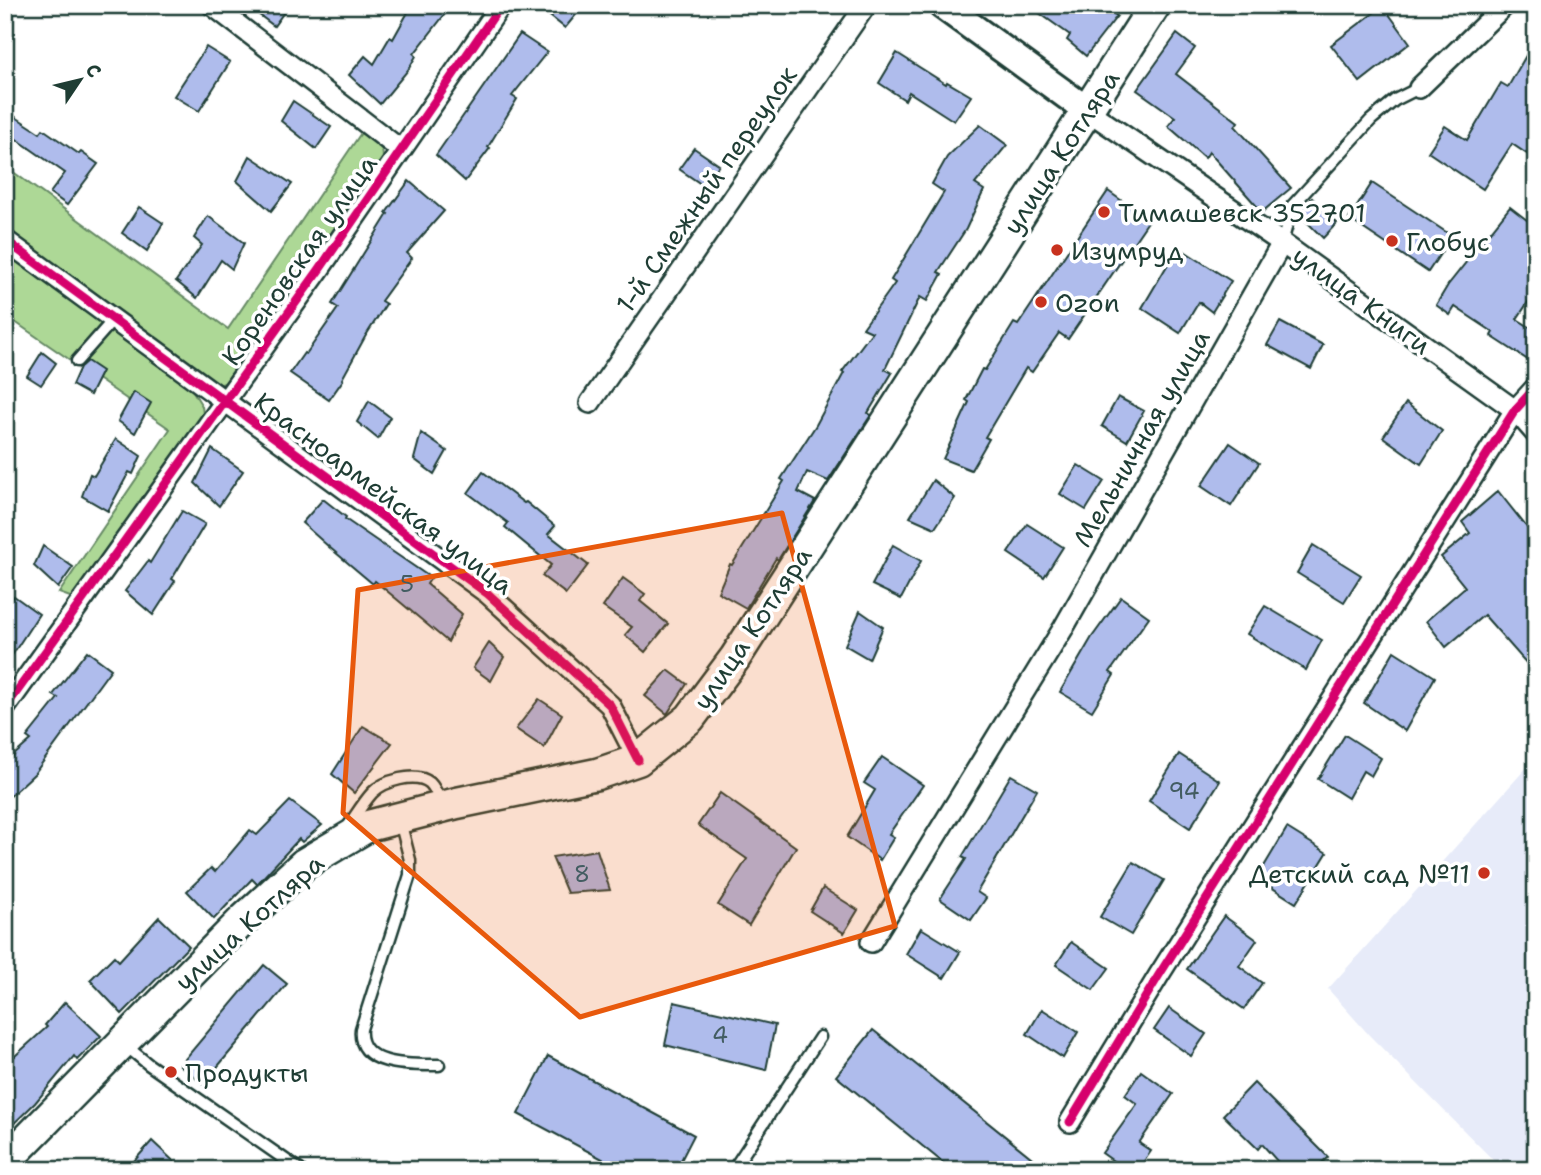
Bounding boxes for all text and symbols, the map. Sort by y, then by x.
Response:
north arrow [46,46,116,116]
street label: 1-й Смежный переулок [607,58,805,319]
text: С [80,59,107,82]
street label: улица Котляра [995,63,1127,241]
street label: Кореновская улица [213,148,385,372]
place label: Тимашевск 352701 [1118,195,1366,230]
marker: Тимашевск 352701 [1096,204,1112,220]
place label: Глобус [1406,224,1490,259]
place label: Изумруд [1071,233,1184,268]
marker: Глобус [1384,233,1400,249]
street label: улица Книги [1286,238,1438,362]
marker: Изумруд [1049,242,1065,258]
place label: Ozon [1055,285,1120,320]
marker: Ozon [1033,294,1049,310]
street label: Мельничная улица [1064,323,1218,553]
street label: Красноармейская улица [247,384,521,602]
street label: улица Котляра [684,540,820,716]
house number: 5 [400,569,414,599]
house number: 94 [1168,776,1200,806]
street label: улица Котляра [167,846,331,998]
place label: Детский сад №11 [1249,856,1470,891]
house number: 8 [574,859,590,889]
marker: Детский сад №11 [1476,865,1492,881]
house number: 4 [712,1020,728,1050]
place label: Продукты [185,1055,309,1090]
marker: Продукты [163,1064,179,1080]

